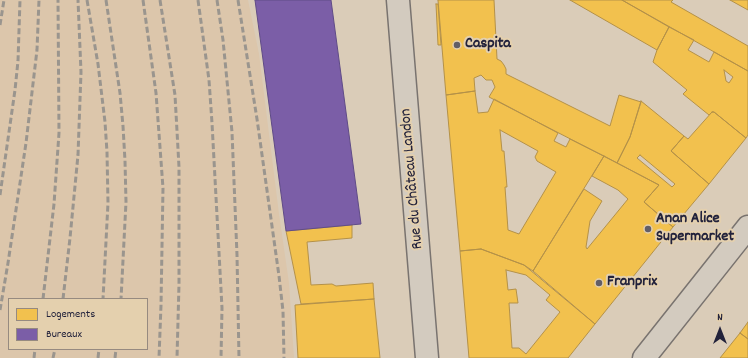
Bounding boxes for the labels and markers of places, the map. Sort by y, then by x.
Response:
place label: Caspita [465,35,511,55]
marker: Caspita [452,40,462,50]
place label: Anan Alice Supermarket [656,210,734,248]
marker: Anan Alice Supermarket [643,224,653,234]
place label: Franprix [607,273,657,293]
marker: Franprix [594,278,604,288]

